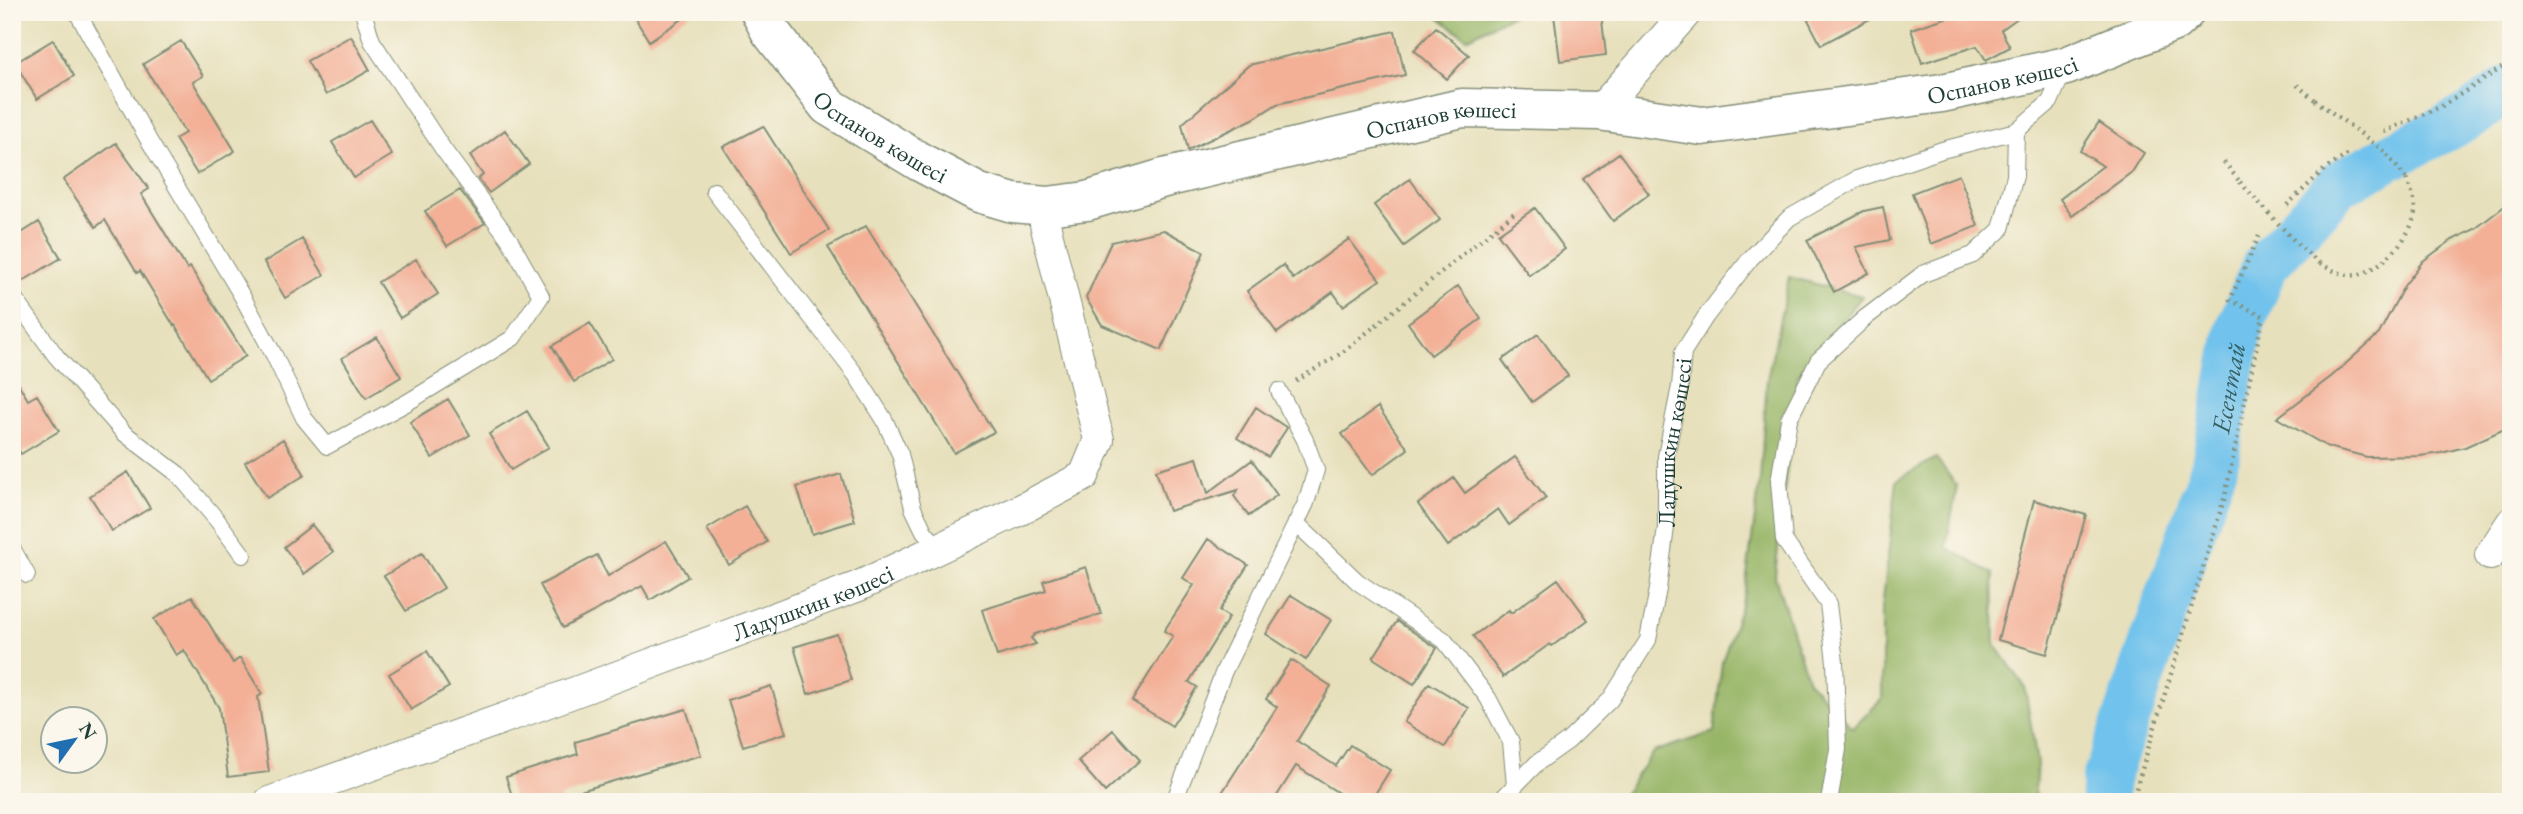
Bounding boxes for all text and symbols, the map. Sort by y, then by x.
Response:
street label: Оспанов көшесі [1925,47,2082,110]
street label: Оспанов көшесі [806,84,953,190]
street label: Оспанов көшесі [1363,92,1517,146]
water label: Есентай [2203,340,2253,437]
street label: Ладушкин көшесі [1651,356,1698,527]
street label: Ладушкин көшесі [728,557,898,648]
north arrow [38,706,108,776]
text: N [73,718,103,745]

